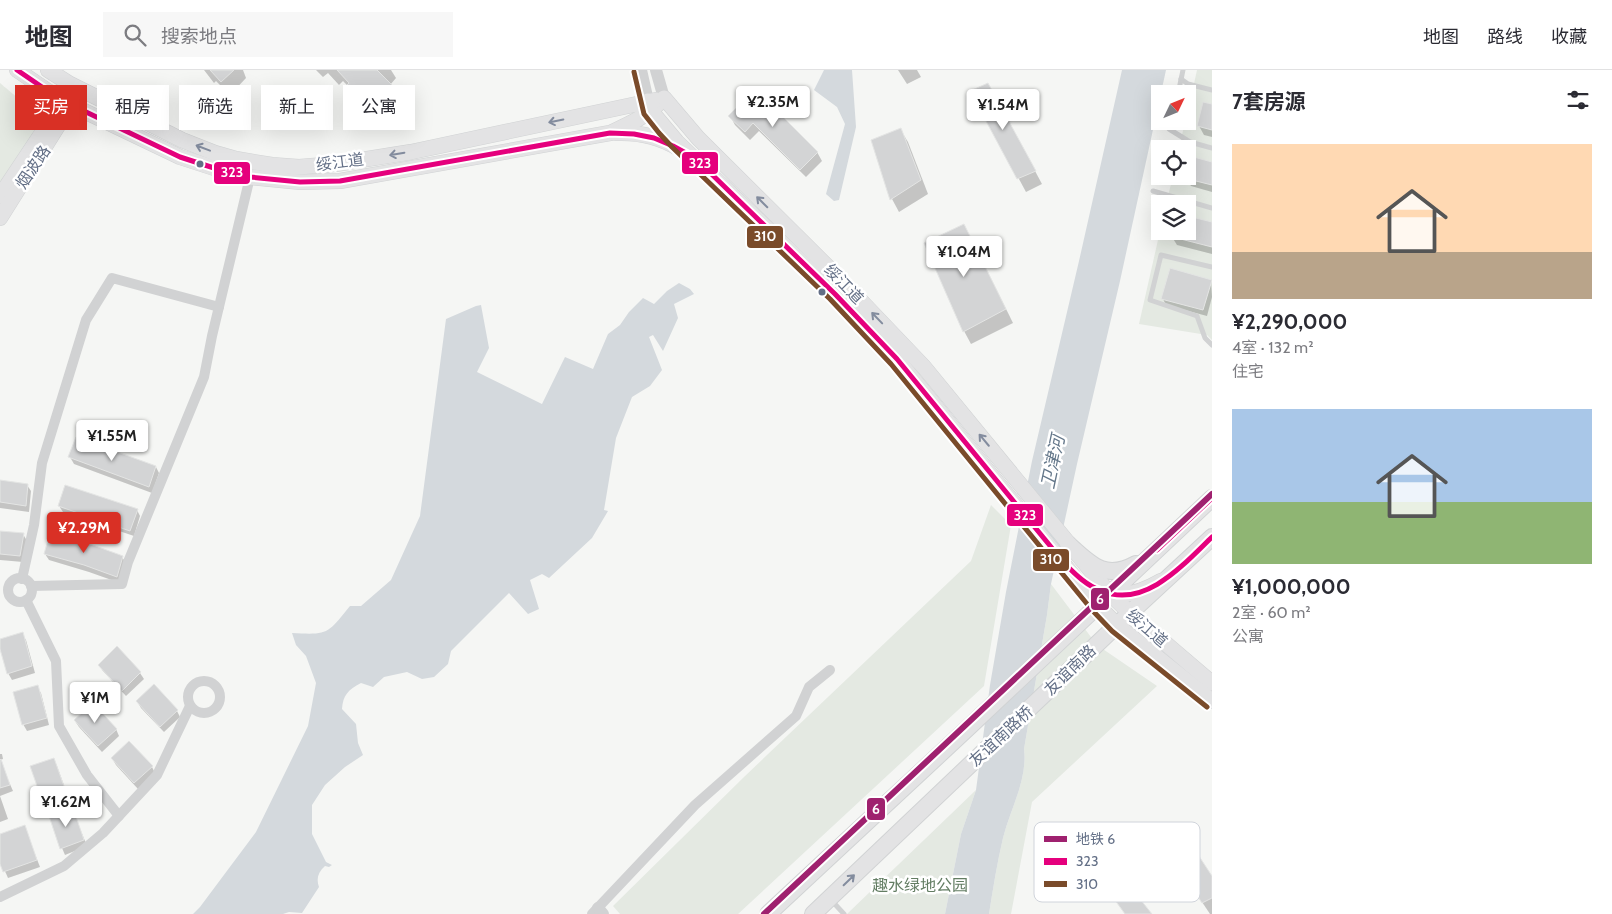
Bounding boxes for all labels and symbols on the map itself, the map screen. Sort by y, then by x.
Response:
pin: ¥2.35M [732,85,814,128]
north arrow [1151,85,1196,130]
pin: ¥1.54M [962,88,1044,131]
one-way arrow [549,117,565,126]
street label: 烟波路 [12,142,54,192]
one-way arrow [196,143,211,152]
street label: 绥江道 [315,150,365,174]
one-way arrow [390,150,406,160]
line badge: 323 [681,151,719,175]
text: 323 [689,154,711,172]
unlabelled marker [195,159,205,169]
line badge: 323 [213,161,251,185]
text: 323 [221,163,243,181]
one-way arrow [756,196,769,208]
line badge: 310 [746,225,784,249]
text: 310 [754,227,776,245]
pin: ¥1.04M [923,236,1005,278]
street label: 绥江道 [820,260,868,308]
unlabelled marker [817,287,827,297]
one-way arrow [871,311,883,324]
pin: ¥1.55M [71,420,153,462]
water label: 卫津河 [1037,430,1070,491]
one-way arrow [978,433,990,446]
line badge: 323 [1006,503,1044,527]
text: 323 [1014,506,1036,524]
pin: ¥2.29M [43,512,125,554]
line badge: 310 [1032,548,1070,572]
text: 310 [1040,550,1062,568]
line badge: 6 [1090,587,1110,611]
text: 6 [1096,590,1104,608]
street label: 绥江道 [1123,605,1171,651]
street label: 友谊南路 [1040,641,1100,699]
pin: ¥1M [71,682,119,724]
street label: 友谊南路桥 [965,702,1037,770]
pin: ¥1.62M [25,786,107,828]
line badge: 6 [866,797,886,821]
text: 6 [872,800,880,818]
legend [1034,822,1200,902]
text: 地铁 6 [1076,830,1115,848]
text: 323 [1076,852,1098,870]
one-way arrow [842,874,855,886]
text: 310 [1076,875,1098,893]
park label: 趣水绿地公园 [872,876,968,895]

